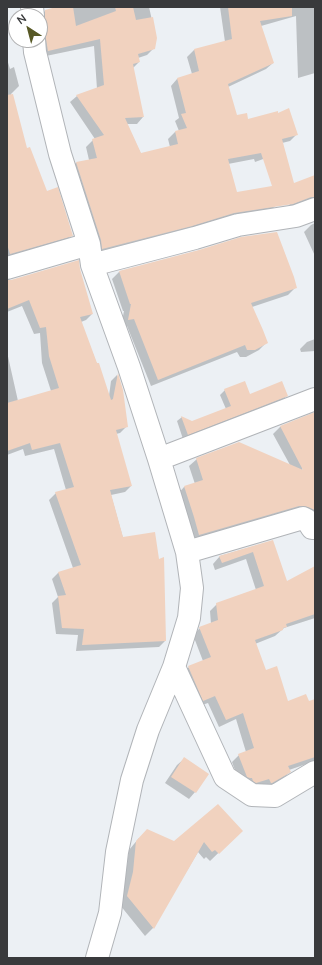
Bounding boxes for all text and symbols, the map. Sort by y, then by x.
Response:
north arrow [8,8,48,48]
text: N [14,11,29,27]

